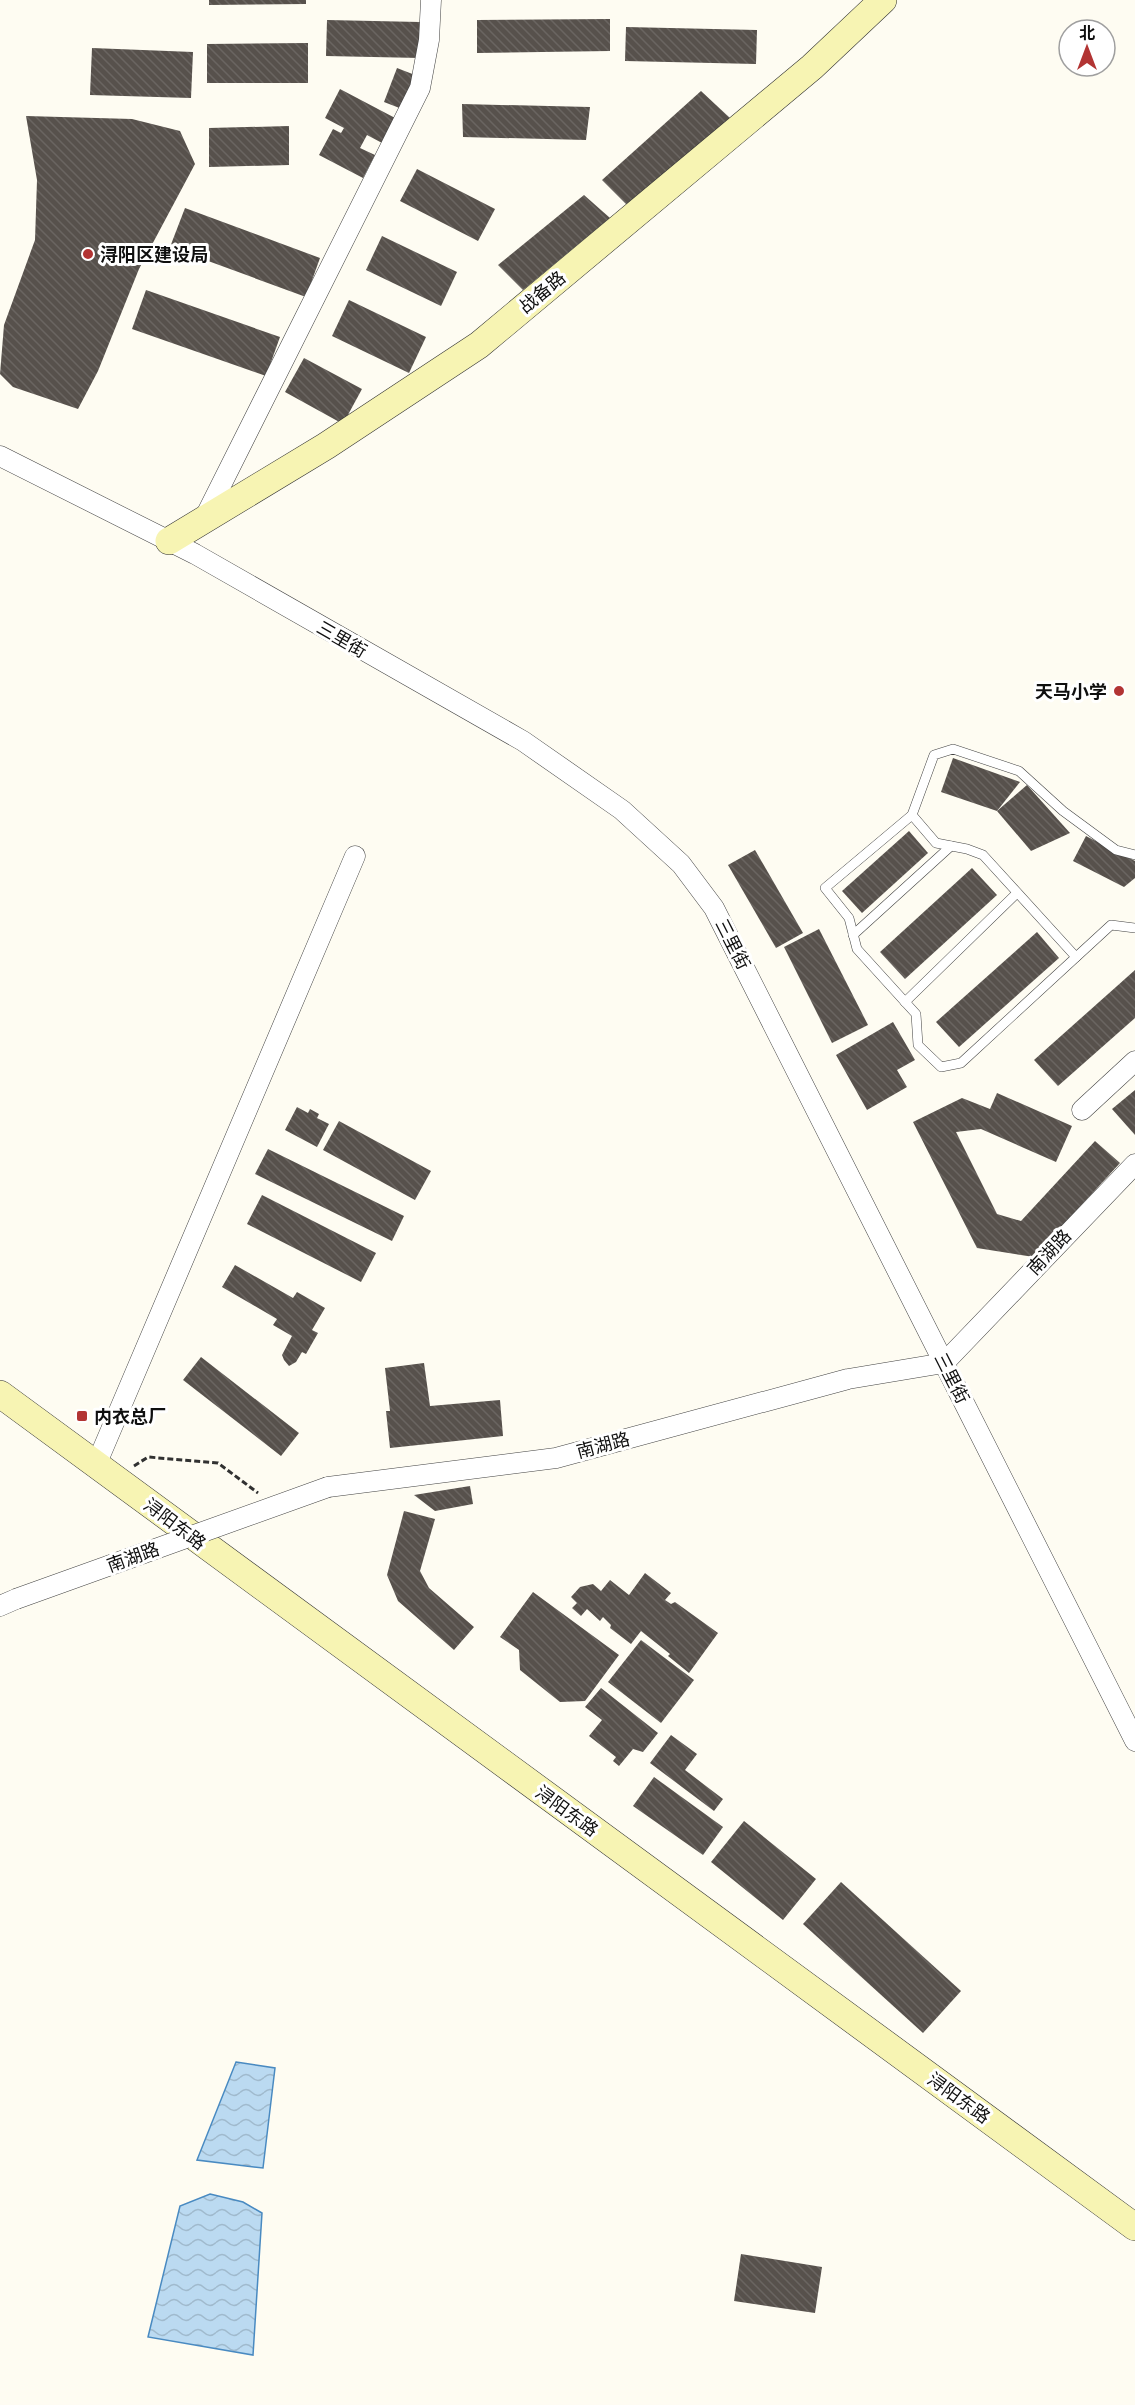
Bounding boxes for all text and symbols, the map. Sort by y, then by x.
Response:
north arrow [1057,18,1117,78]
text: 北 [1079,22,1095,44]
place label: 浔阳区建设局 [100,242,208,267]
marker: 浔阳区建设局 [81,247,95,261]
street label: 战备路 [513,265,571,319]
street label: 三里街 [312,615,372,663]
place label: 天马小学 [1035,679,1107,704]
marker: 天马小学 [1112,684,1126,698]
street label: 三里街 [710,914,756,974]
street label: 南湖路 [1021,1224,1077,1280]
street label: 三里街 [929,1348,975,1408]
place label: 内衣总厂 [94,1404,166,1429]
marker: 内衣总厂 [75,1409,89,1423]
street label: 南湖路 [574,1426,632,1464]
street label: 浔阳东路 [139,1492,211,1556]
street label: 南湖路 [103,1536,163,1578]
street label: 浔阳东路 [531,1780,603,1842]
street label: 浔阳东路 [923,2067,995,2129]

